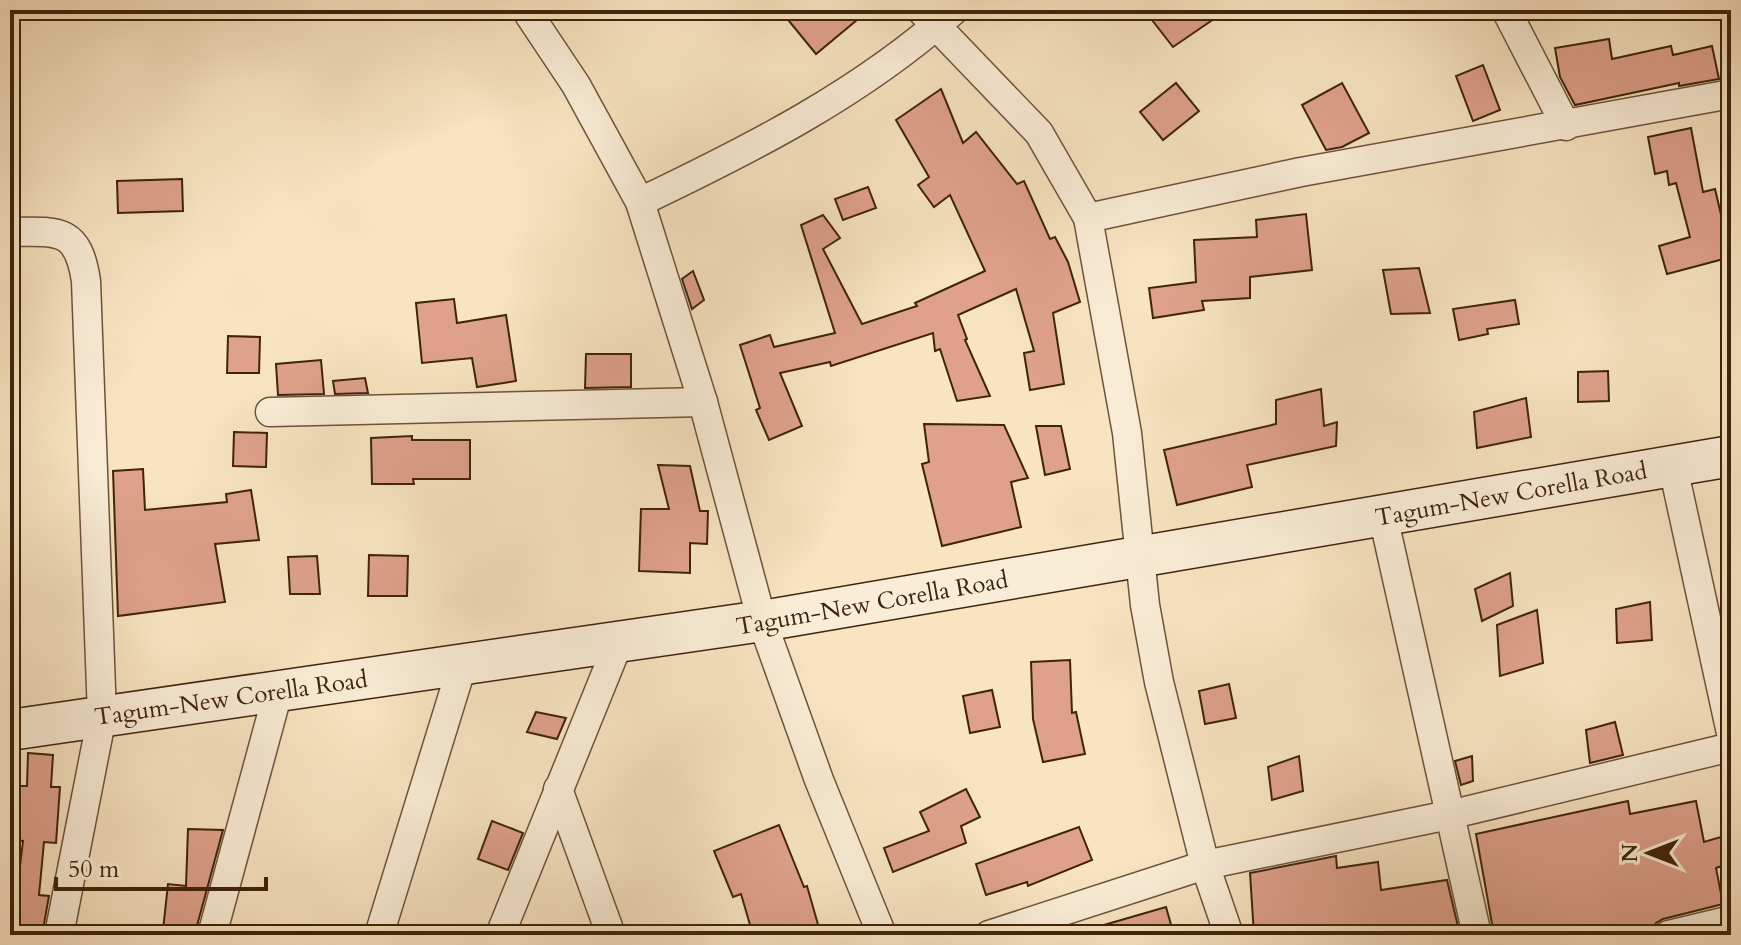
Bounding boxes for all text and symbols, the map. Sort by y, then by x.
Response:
street label: Tagum-New Corella Road [1373,454,1650,535]
street label: Tagum-New Corella Road [734,563,1011,644]
street label: Tagum-New Corella Road [92,663,370,734]
north arrow [1609,813,1689,893]
scale bar [56,841,266,891]
text: N [1615,843,1645,863]
text: 50 m [68,853,120,886]

